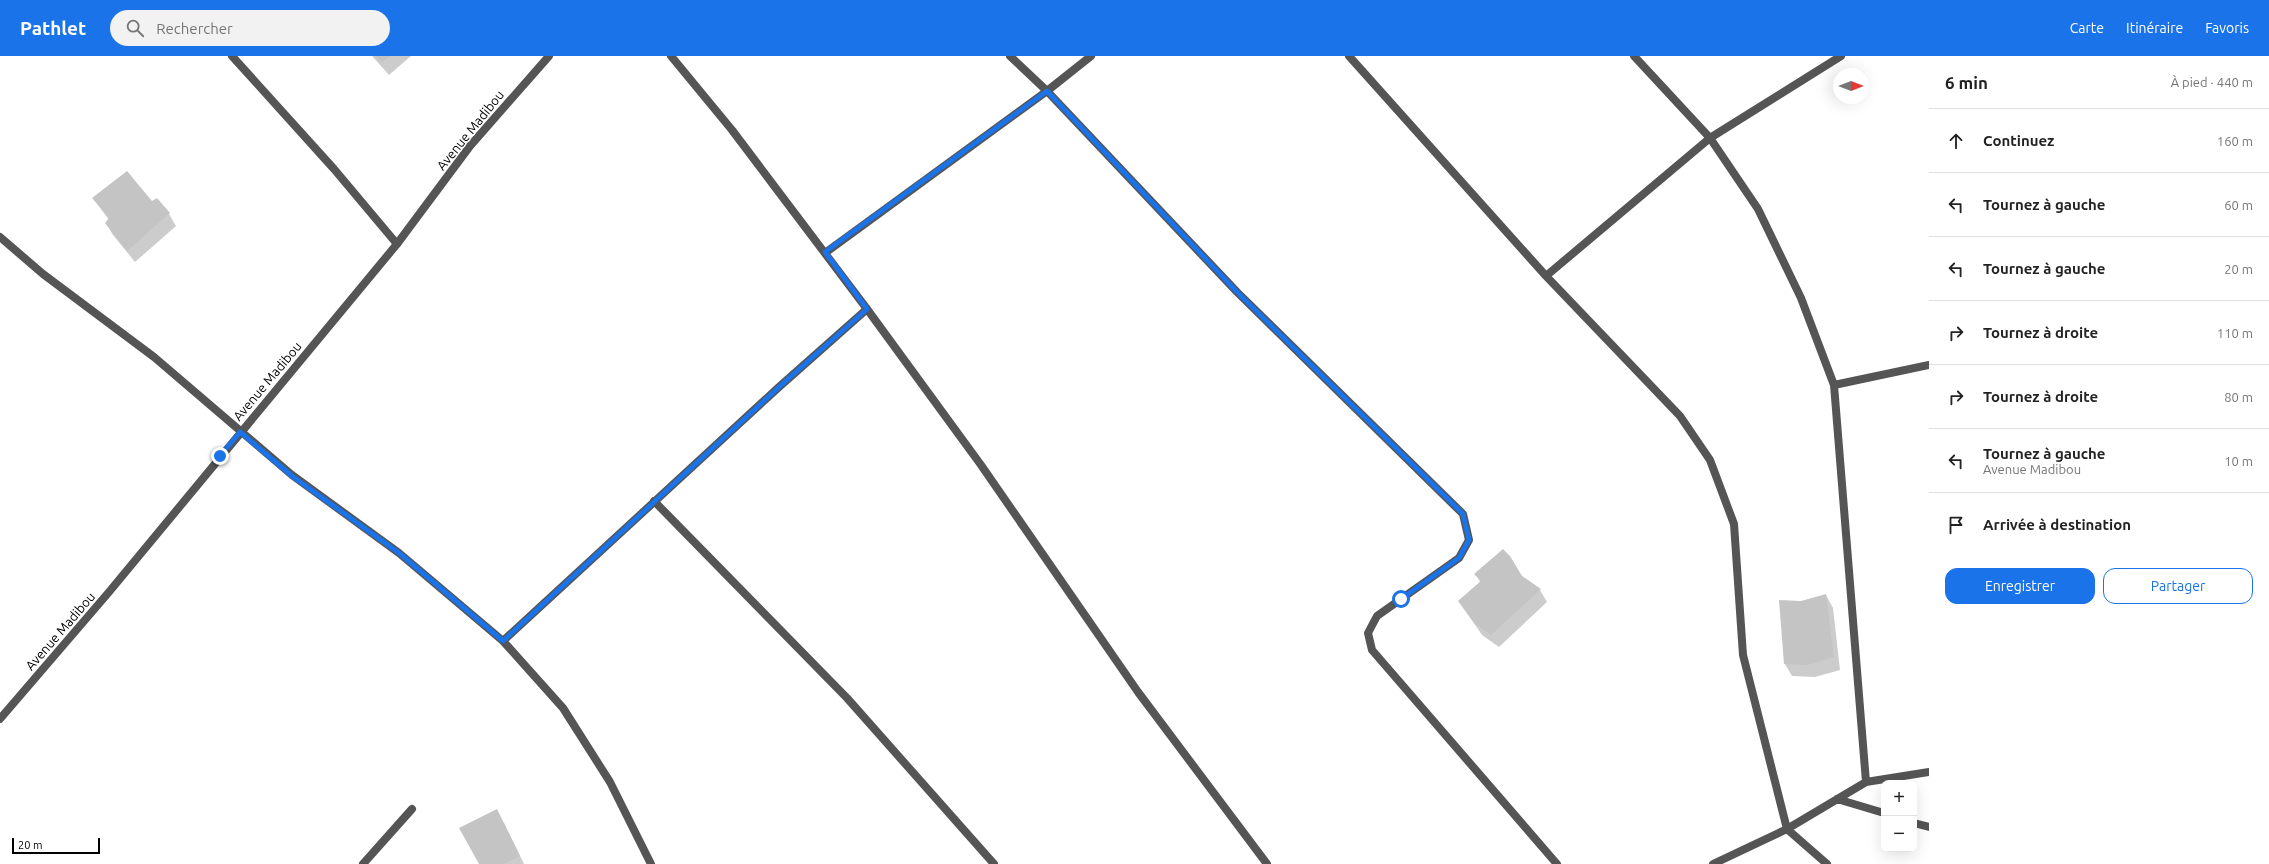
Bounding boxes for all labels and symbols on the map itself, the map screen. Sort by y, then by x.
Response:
north arrow [1833,68,1869,104]
street label: Avenue Madibou [434,87,506,173]
street label: Avenue Madibou [230,339,304,423]
route end [211,447,229,465]
street label: Avenue Madibou [23,589,97,673]
route start [1392,590,1410,608]
scale bar [12,836,100,855]

